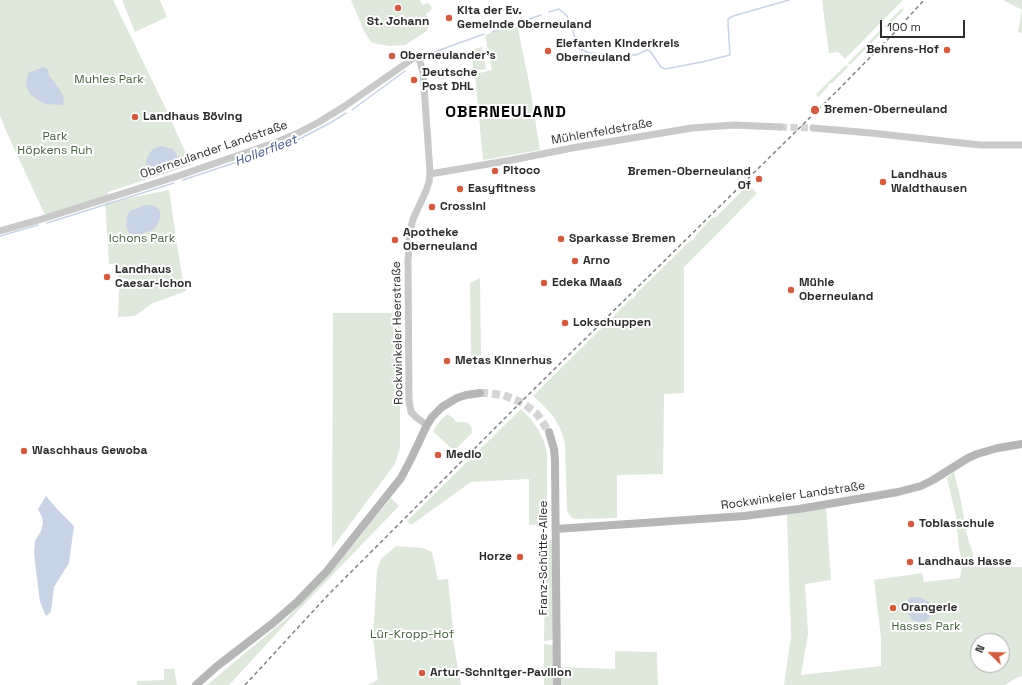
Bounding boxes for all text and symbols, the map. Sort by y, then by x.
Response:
marker: St. Johann [393,3,403,13]
place label: Kita der Ev. Gemeinde Oberneuland [457,4,592,32]
scale bar [882,12,967,38]
marker: Kita der Ev. Gemeinde Oberneuland [444,13,454,23]
place label: St. Johann [367,15,429,29]
text: 100 m [887,19,921,35]
place label: Elefanten Kinderkreis Oberneuland [556,37,680,65]
place label: Behrens-Hof [866,43,939,57]
marker: Behrens-Hof [942,45,952,55]
marker: Elefanten Kinderkreis Oberneuland [543,46,553,56]
place label: Oberneulander's [400,49,496,63]
marker: Oberneulander's [387,51,397,61]
place label: Deutsche Post DHL [422,66,477,94]
park label: Muhles Park [74,73,144,87]
marker: Deutsche Post DHL [409,75,419,85]
district label: OBERNEULAND [445,103,567,123]
place label: Bremen-Oberneuland [824,103,948,117]
marker: Bremen-Oberneuland [809,104,821,116]
place label: Landhaus Böving [143,110,242,124]
marker: Landhaus Böving [130,112,140,122]
street label: Mühlenfeldstraße [550,116,654,148]
street label: Oberneulander Landstraße [138,118,290,182]
park label: Park Höpkens Ruh [17,130,93,158]
water label: Hollerfleet [233,132,299,170]
place label: Pitoco [503,164,540,178]
place label: Bremen-Oberneuland Of [627,165,751,193]
marker: Pitoco [490,166,500,176]
place label: Landhaus Waldthausen [891,168,967,196]
marker: Bremen-Oberneuland Of [754,174,764,184]
marker: Landhaus Waldthausen [878,177,888,187]
place label: Easyfitness [468,182,536,196]
marker: Easyfitness [455,184,465,194]
place label: Crossini [440,200,486,214]
marker: Crossini [427,202,437,212]
place label: Apotheke Oberneuland [403,226,477,254]
park label: Ichons Park [109,232,175,246]
place label: Sparkasse Bremen [569,232,676,246]
marker: Sparkasse Bremen [556,234,566,244]
marker: Apotheke Oberneuland [390,235,400,245]
place label: Arno [583,254,610,268]
marker: Arno [570,256,580,266]
street label: Rockwinkeler Heerstraße [390,261,406,405]
place label: Landhaus Caesar-Ichon [115,263,192,291]
marker: Landhaus Caesar-Ichon [102,272,112,282]
place label: Edeka Maaß [552,276,622,290]
place label: Mühle Oberneuland [799,276,873,304]
marker: Edeka Maaß [539,278,549,288]
marker: Mühle Oberneuland [786,285,796,295]
place label: Lokschuppen [573,316,651,330]
marker: Lokschuppen [560,318,570,328]
place label: Metas Kinnerhus [455,354,552,368]
marker: Metas Kinnerhus [442,356,452,366]
place label: Waschhaus Gewoba [32,444,147,458]
marker: Waschhaus Gewoba [19,446,29,456]
place label: Medio [446,448,482,462]
marker: Medio [433,450,443,460]
street label: Rockwinkeler Landstraße [720,479,866,513]
street label: Franz-Schütte-Allee [537,500,551,616]
place label: Tobiasschule [919,517,994,531]
marker: Tobiasschule [906,519,916,529]
place label: Horze [479,550,512,564]
marker: Horze [515,552,525,562]
place label: Landhaus Hasse [918,555,1012,569]
marker: Landhaus Hasse [905,557,915,567]
place label: Orangerie [901,601,957,615]
marker: Orangerie [888,603,898,613]
park label: Hasses Park [892,620,960,634]
park label: Lür-Kropp-Hof [370,628,454,642]
north arrow [970,633,1010,673]
text: N [972,643,988,655]
place label: Artur-Schnitger-Pavillon [430,666,572,680]
marker: Artur-Schnitger-Pavillon [417,668,427,678]

